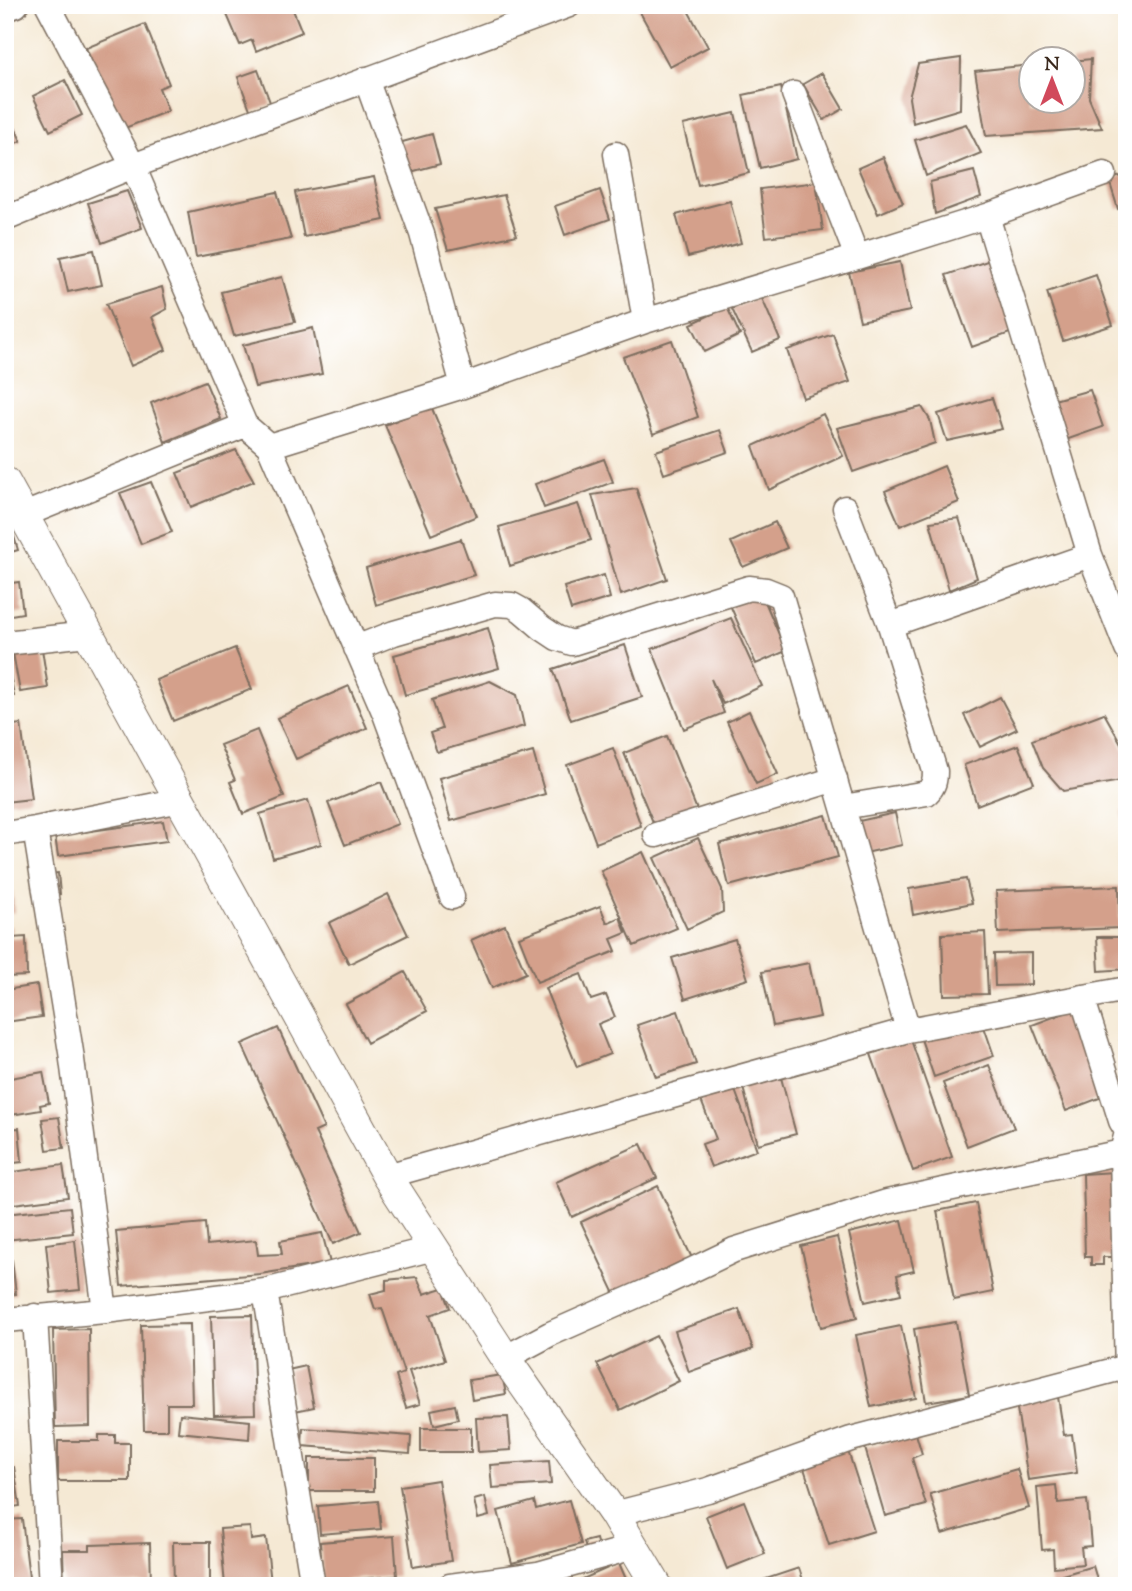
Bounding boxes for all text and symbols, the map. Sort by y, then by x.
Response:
north arrow [1016,46,1086,116]
text: N [1044,52,1060,79]

